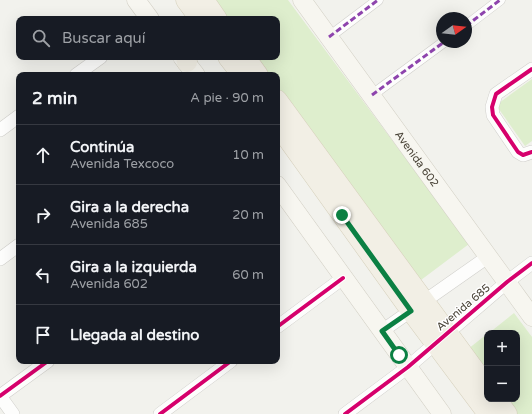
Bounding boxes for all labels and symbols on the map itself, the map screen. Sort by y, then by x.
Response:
north arrow [436,12,472,48]
street label: Avenida 602 [392,128,441,190]
route end [333,206,351,224]
street label: Avenida 685 [434,281,493,334]
route start [390,346,408,364]

